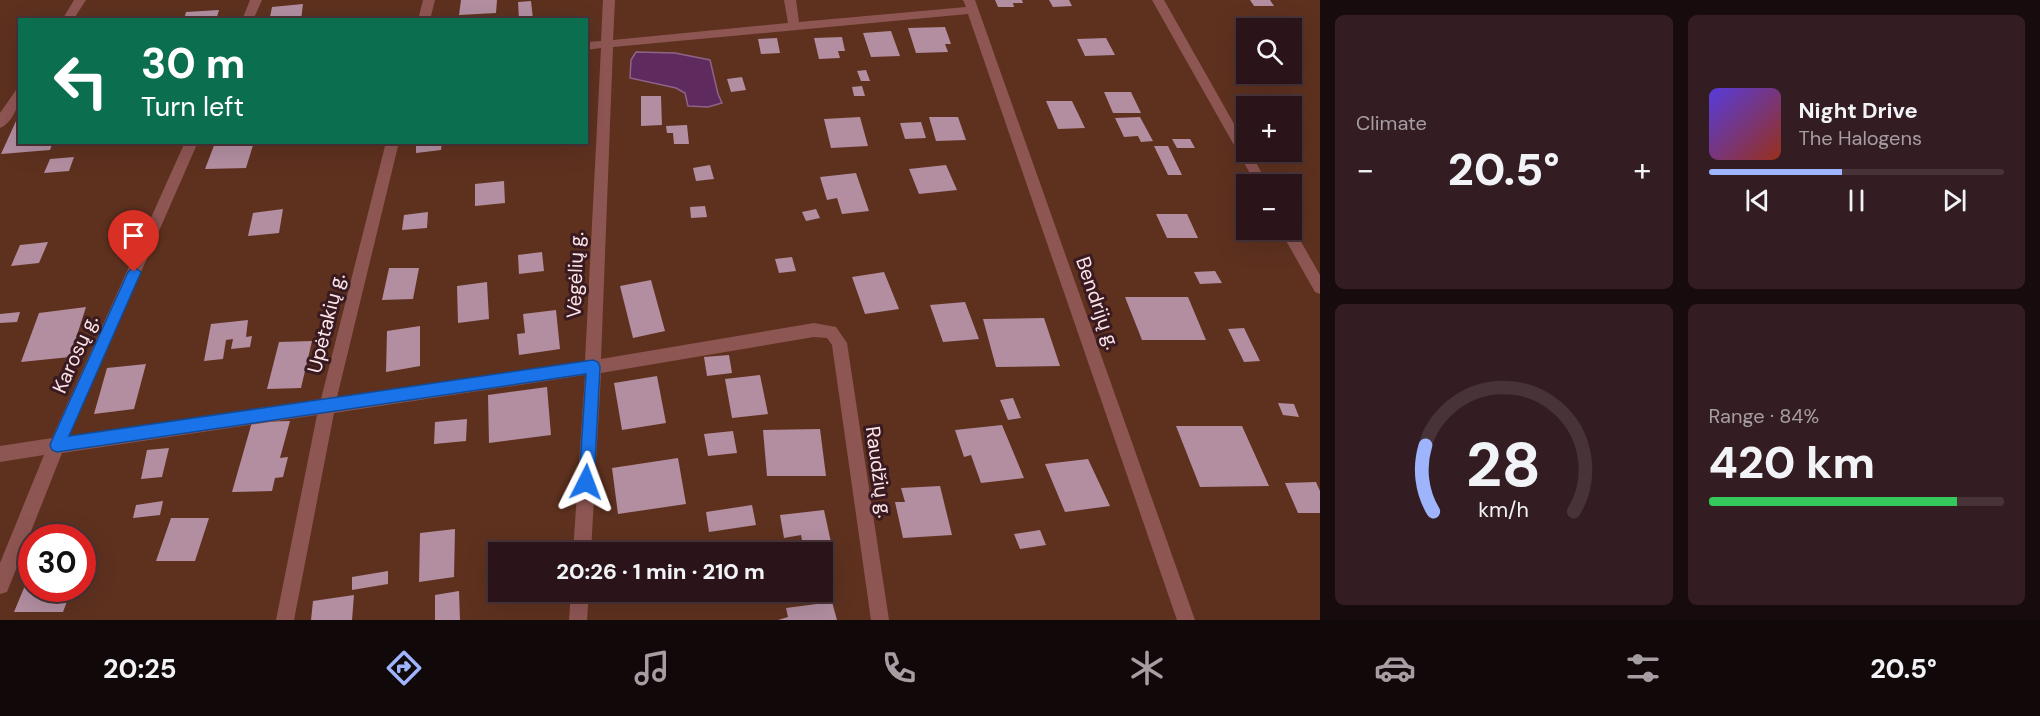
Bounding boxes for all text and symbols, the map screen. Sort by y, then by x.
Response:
map controls [1236,18,1302,240]
button: search [1236,18,1302,84]
text: 30 m [141,36,245,91]
icon: left [42,42,120,120]
text: Turn left [141,89,244,124]
button: + [1236,96,1302,162]
text: Night Drive [1799,96,1918,125]
text: Climate [1356,110,1427,136]
text: The Halogens [1799,125,1922,151]
text: 20.5° [1448,140,1560,199]
text: − [1356,148,1374,191]
text: + [1633,148,1651,191]
button: − [1236,174,1302,240]
icon: previous [1741,184,1774,217]
icon: pause [1840,184,1873,217]
icon: next [1938,184,1971,217]
pin [108,210,159,272]
icon: arrive [117,219,150,252]
street label: Vėgėlių g. [560,231,590,319]
street label: Bendrijų g. [1070,253,1126,353]
street label: Upėtakių g. [301,270,351,376]
street label: Karosų g. [46,311,104,397]
text: Range · 84% [1709,403,1819,429]
street label: Raudžių g. [860,424,898,520]
text: 28 [1466,424,1541,505]
text: 420 km [1709,433,1875,492]
position arrow [554,450,618,514]
text: km/h [1478,496,1529,524]
speed limit sign: 30 [18,524,96,602]
text: 20:26 · 1 min · 210 m [556,557,765,586]
icon: directions [383,647,425,689]
icon: music [631,647,673,689]
icon: phone [878,647,920,689]
icon: climate [1126,647,1168,689]
icon: car [1374,647,1416,689]
icon: filters [1622,647,1664,689]
text: 20:25 [103,651,177,686]
text: 20.5° [1870,651,1937,686]

